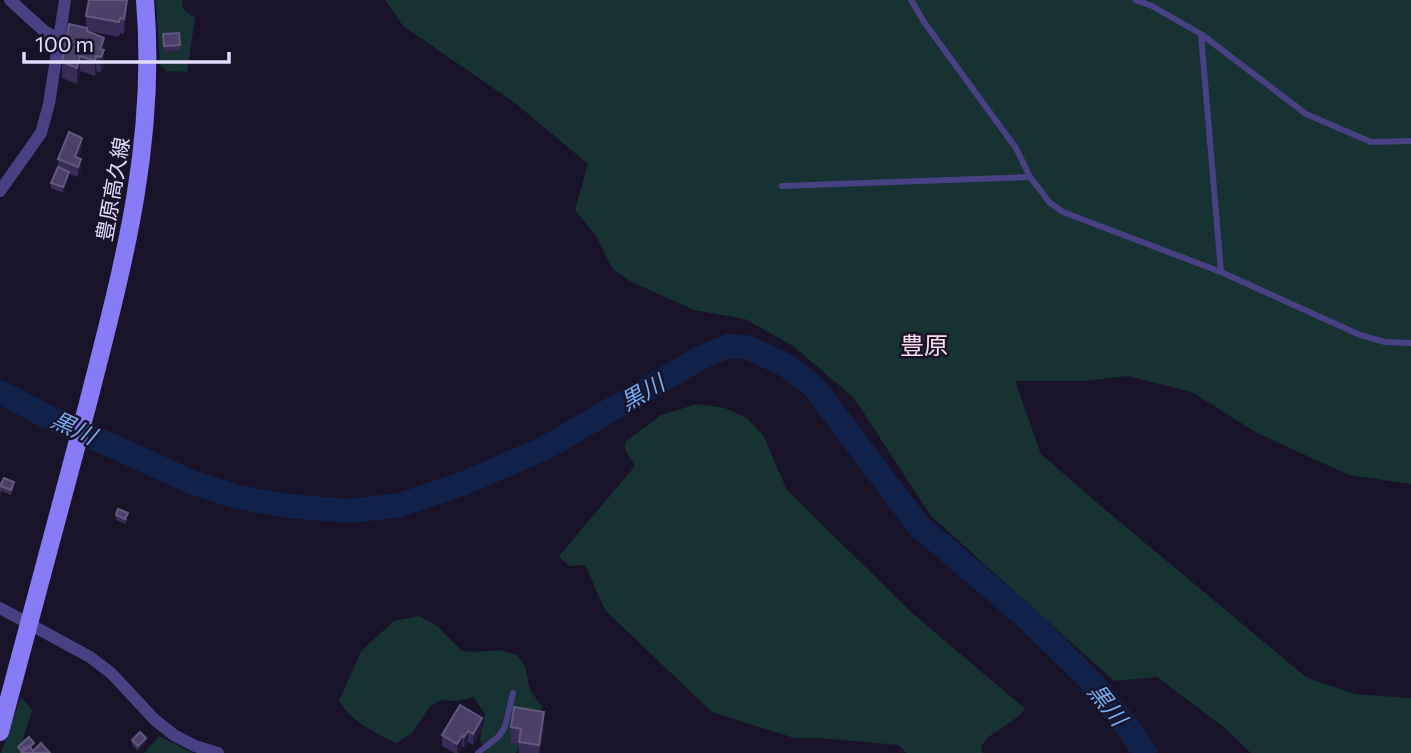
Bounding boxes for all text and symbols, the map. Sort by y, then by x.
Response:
scale bar [24,21,229,65]
text: 100 m [35,31,94,56]
street label: 豊原高久線 [91,135,133,243]
district label: 豊原 [900,330,948,359]
water label: 黒川 [615,367,672,416]
water label: 黒川 [47,405,103,451]
water label: 黒川 [1083,677,1135,733]

